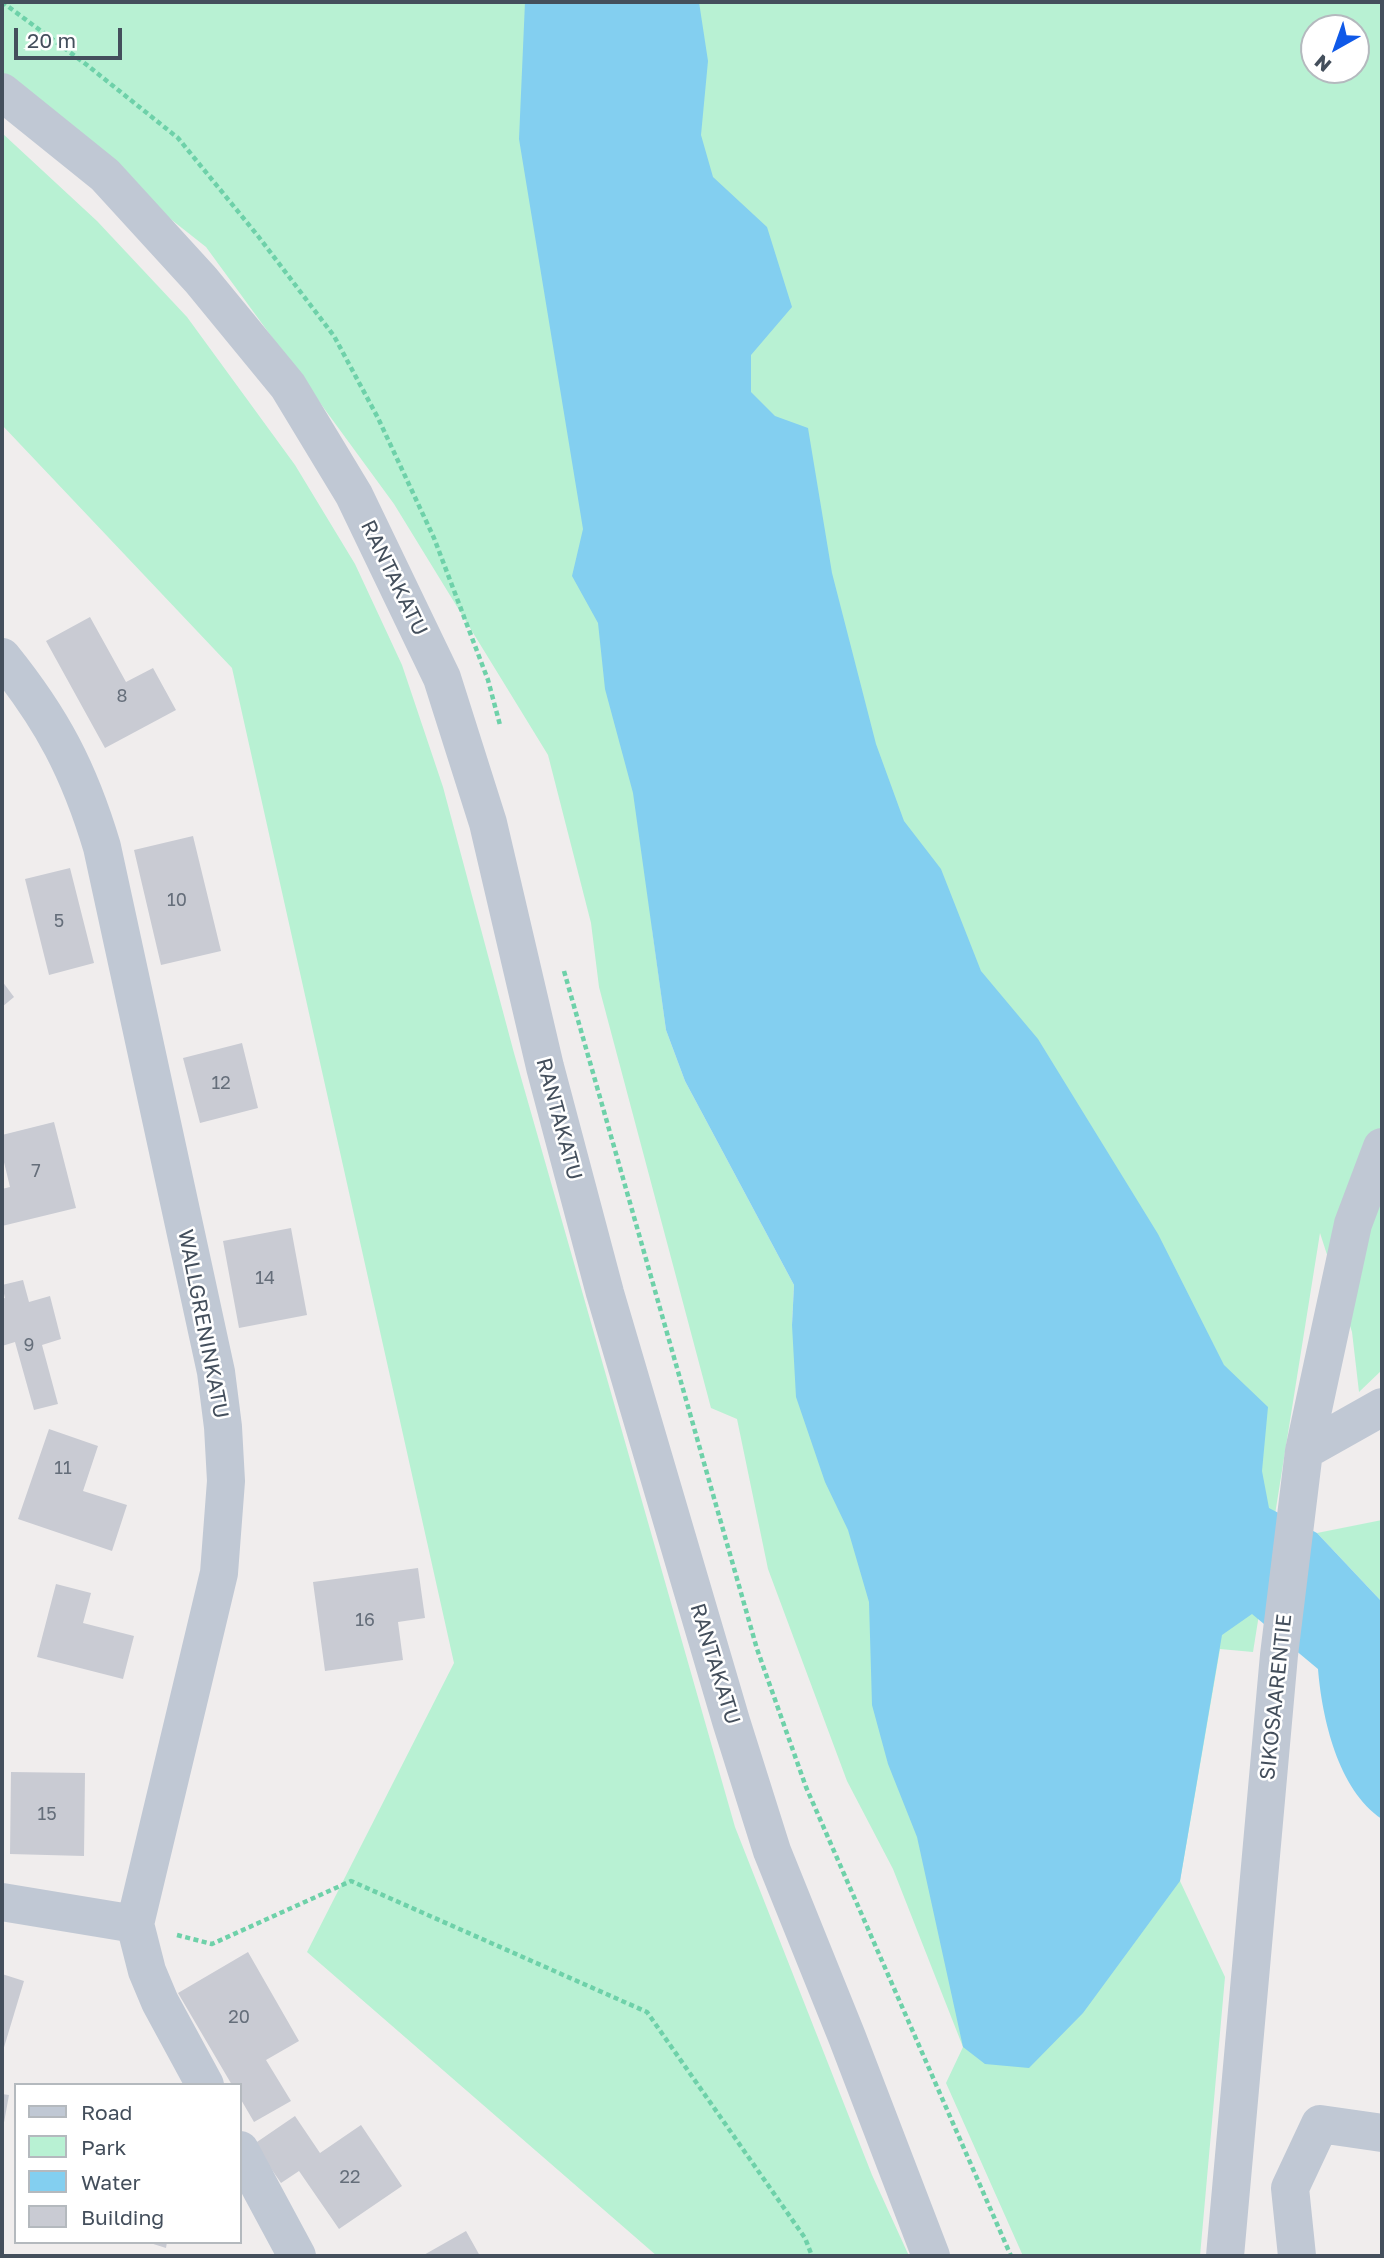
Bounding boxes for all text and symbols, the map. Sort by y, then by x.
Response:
scale bar [18,14,126,58]
north arrow [1300,14,1370,84]
text: 20 m [27,27,76,53]
text: N [1310,50,1335,77]
street label: RANTAKATU [355,516,433,640]
house number: 8 [117,685,127,707]
house number: 10 [167,889,187,911]
house number: 5 [54,910,64,932]
street label: RANTAKATU [531,1055,587,1183]
house number: 12 [211,1072,231,1094]
house number: 7 [31,1160,41,1182]
street label: WALLGRENINKATU [172,1227,234,1421]
house number: 14 [255,1267,275,1289]
house number: 9 [24,1334,34,1356]
house number: 11 [54,1457,72,1479]
street label: RANTAKATU [685,1600,745,1728]
house number: 16 [355,1609,375,1631]
street label: SIKOSAARENTIE [1255,1613,1297,1781]
house number: 15 [37,1803,57,1825]
house number: 20 [228,2006,250,2028]
legend [14,2083,242,2244]
text: Road [81,2099,132,2125]
text: Park [81,2134,126,2160]
house number: 22 [340,2166,360,2188]
text: Water [81,2169,141,2195]
text: Building [81,2204,164,2230]

